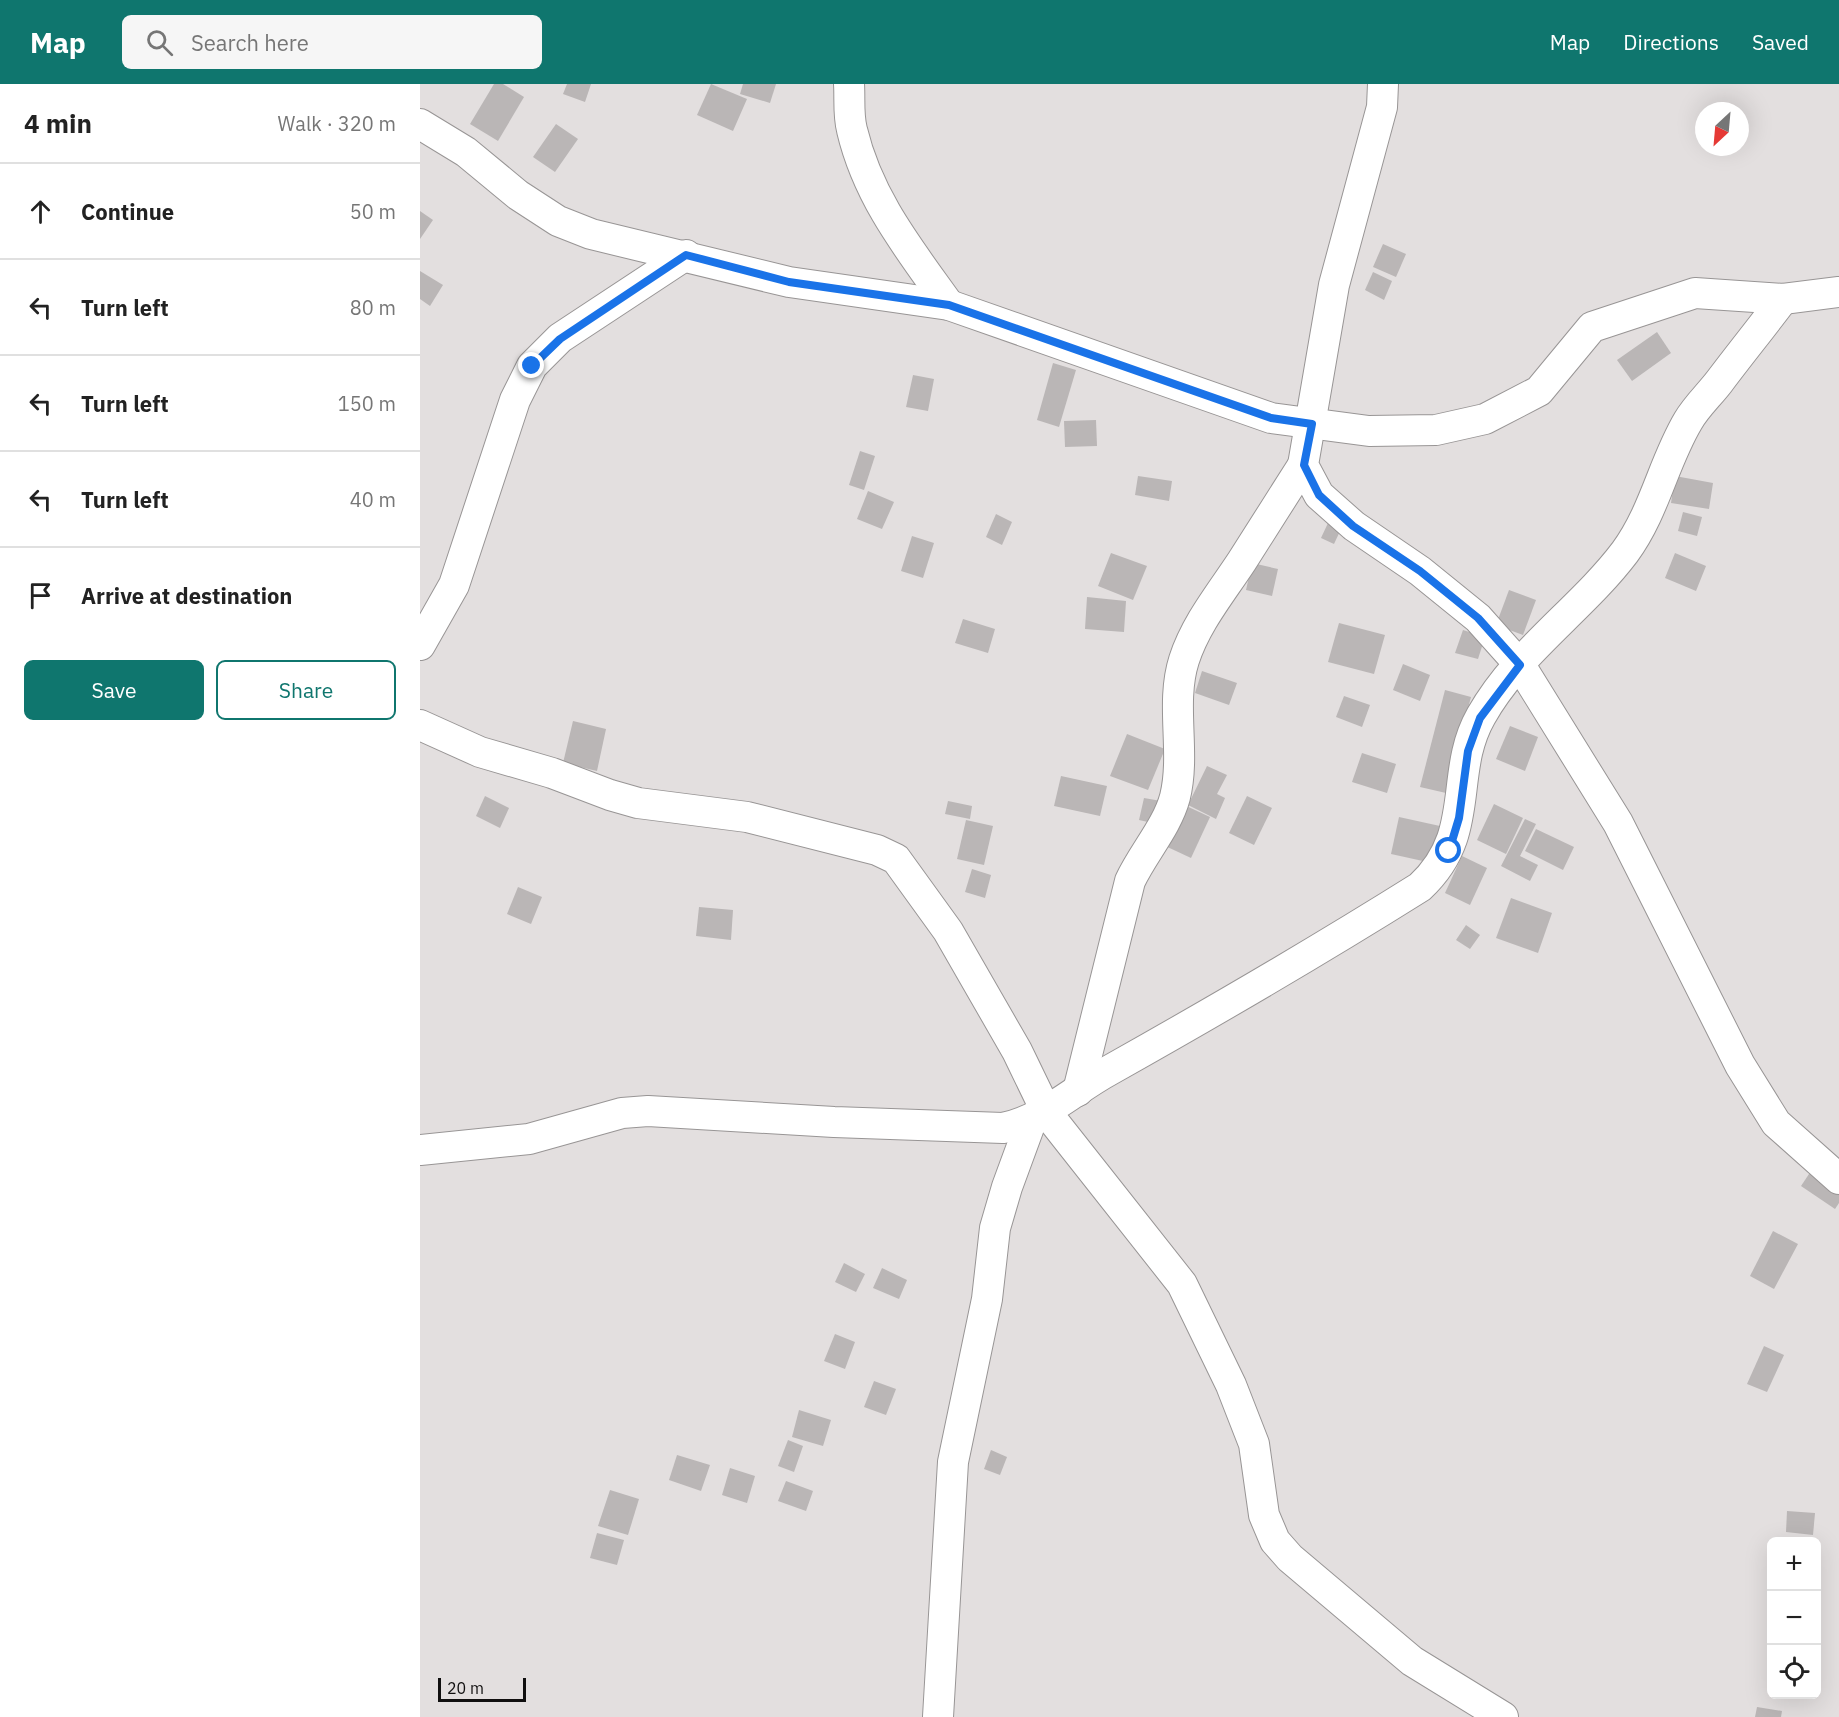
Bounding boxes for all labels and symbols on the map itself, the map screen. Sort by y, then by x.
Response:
north arrow [1695,102,1749,156]
route end [518,352,544,378]
route start [1435,837,1461,863]
scale bar [438,1675,526,1702]

